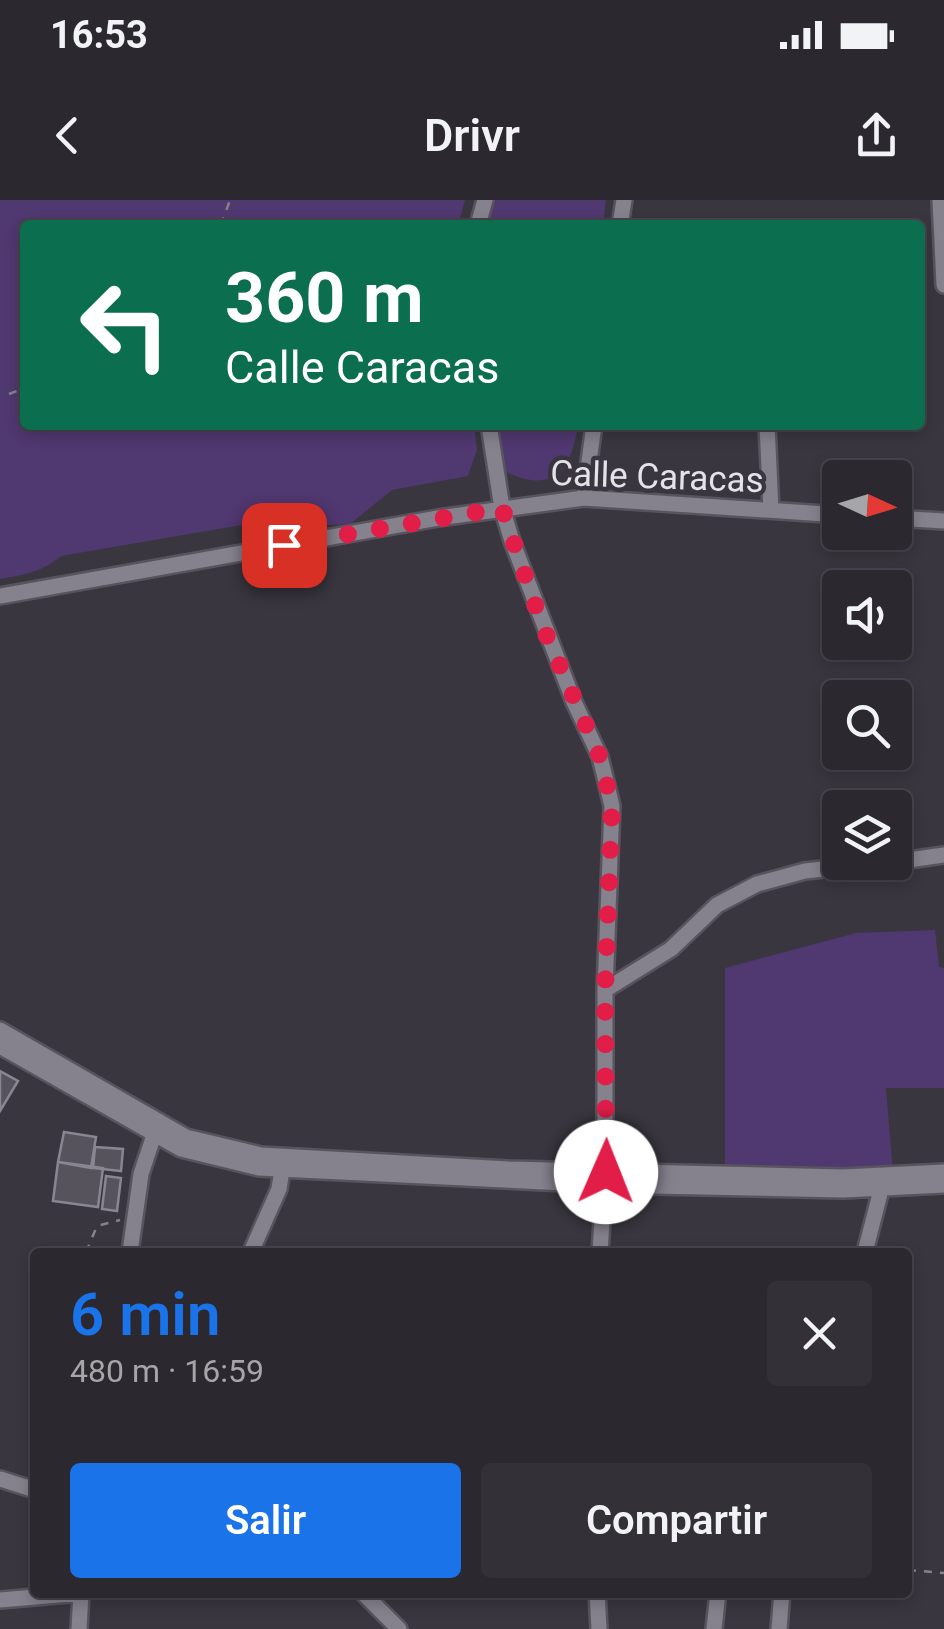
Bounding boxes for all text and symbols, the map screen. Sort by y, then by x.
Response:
text: 16:53 [50,13,148,57]
icon: back [40,108,95,163]
icon: share [849,108,904,163]
text: Drivr [424,109,520,162]
text: 360 m [225,257,424,339]
icon: left [60,260,190,390]
text: Calle Caracas [225,341,500,394]
street label: Calle Caracas [550,453,764,501]
north arrow [822,460,912,550]
map controls [822,460,912,880]
pin [242,503,327,588]
icon: arrive [257,518,312,573]
button: sound [822,570,912,660]
button: search [822,680,912,770]
button: layers [822,790,912,880]
position arrow [554,1120,658,1224]
text: 6 min [70,1279,220,1350]
button: close [767,1281,872,1386]
text: 480 m · 16:59 [70,1352,264,1390]
button: Salir [70,1463,461,1578]
button: Compartir [481,1463,872,1578]

